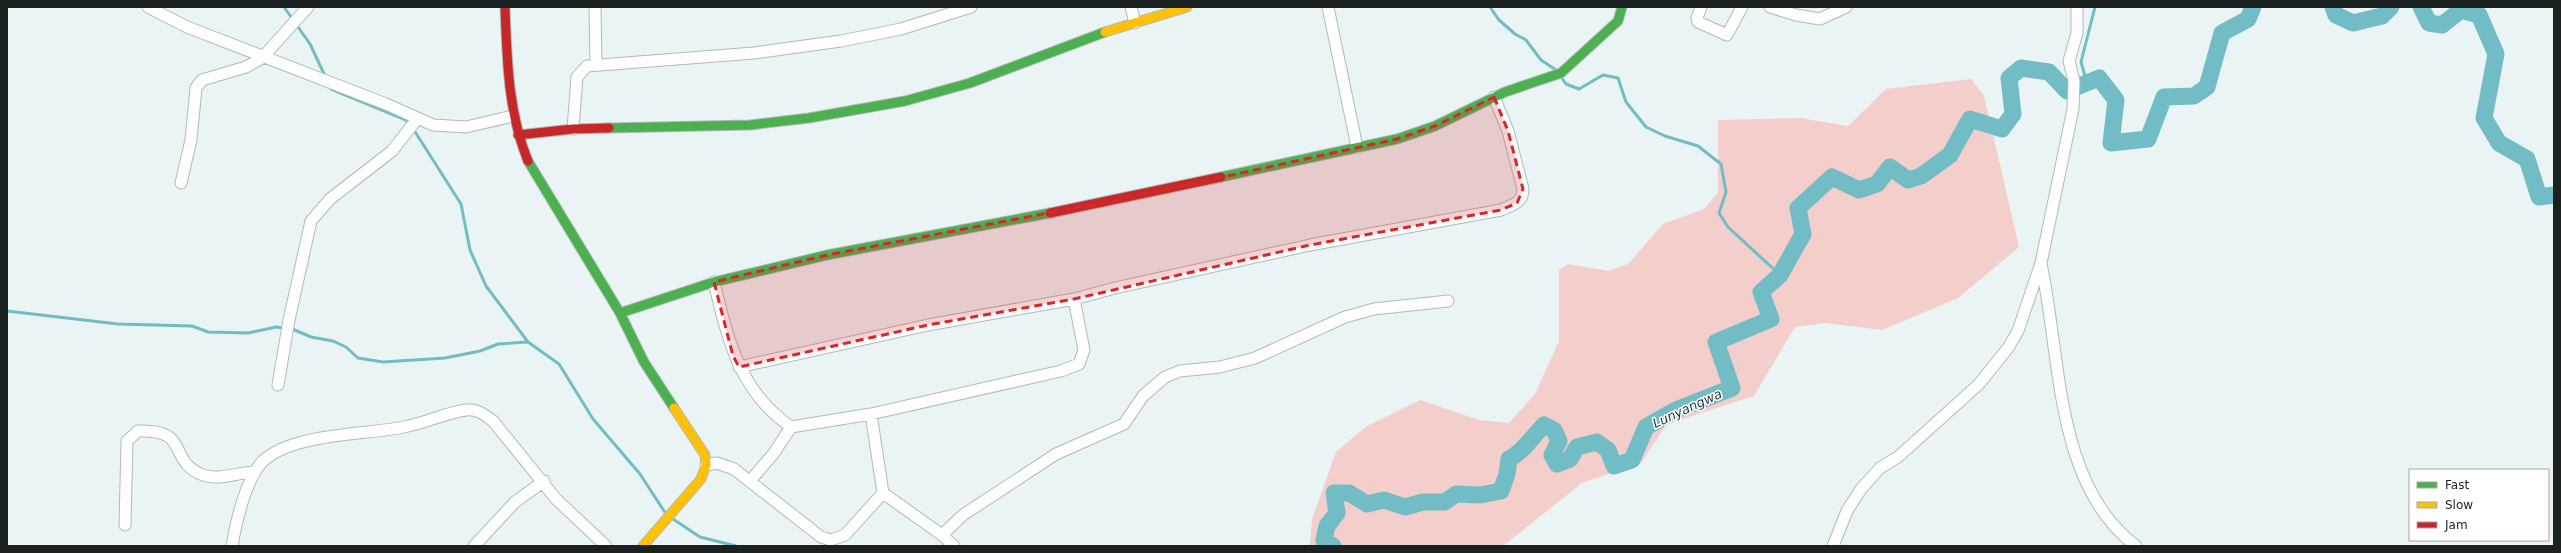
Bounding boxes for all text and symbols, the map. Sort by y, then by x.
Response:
water label: Lunyangwa [1650,386,1724,431]
legend [2409,469,2549,541]
text: Fast [2445,478,2469,492]
text: Slow [2445,498,2473,512]
text: Jam [2444,518,2468,532]

